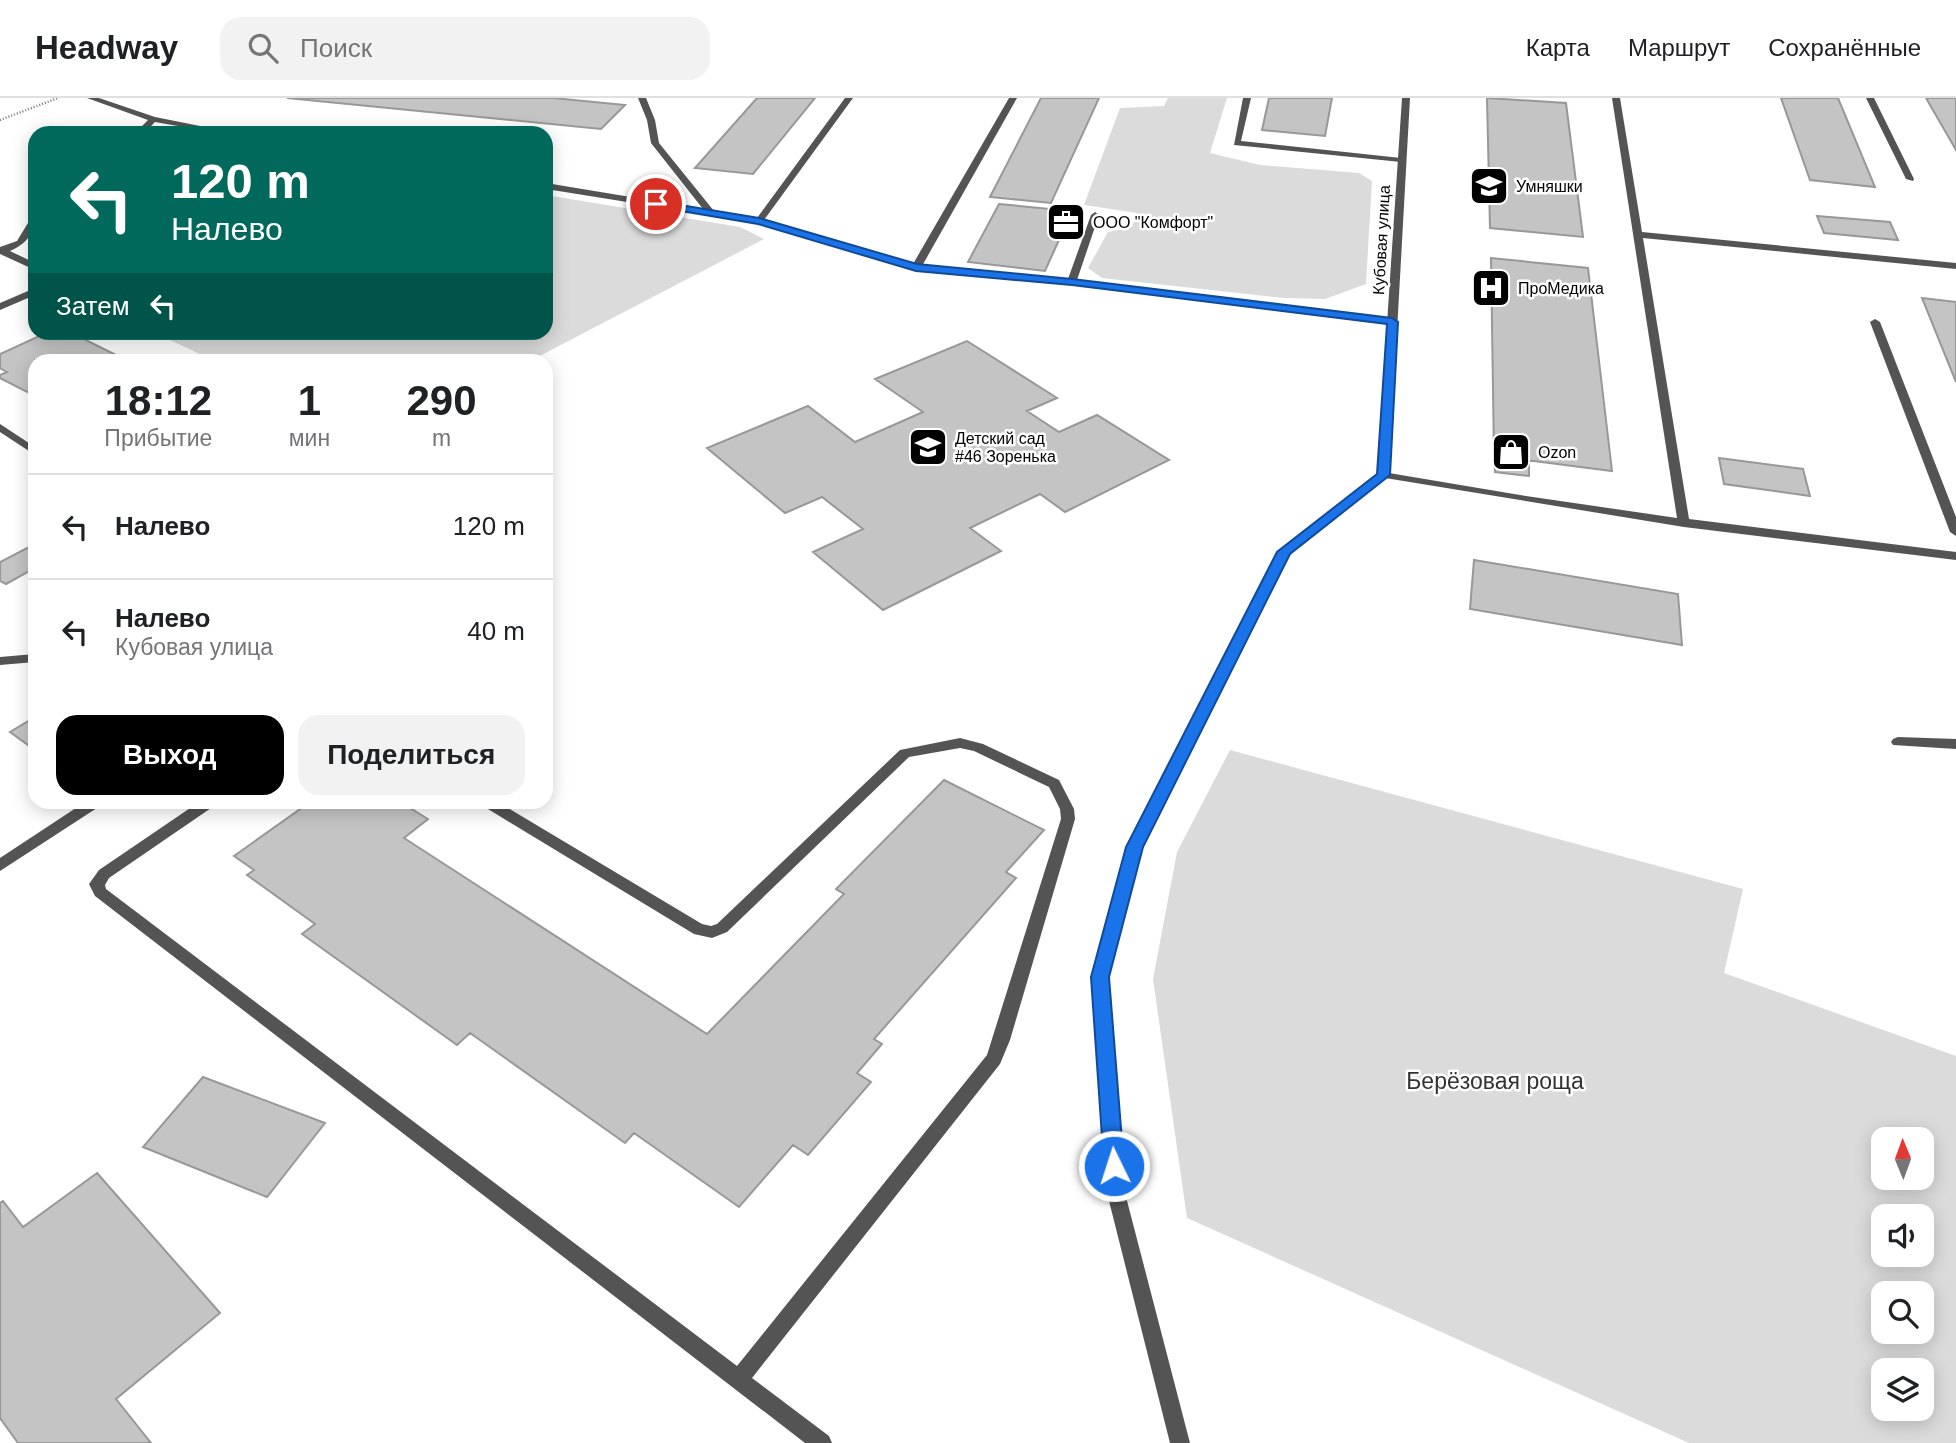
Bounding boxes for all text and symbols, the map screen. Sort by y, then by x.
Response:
search box [220,17,710,80]
text: Headway [35,29,178,66]
icon: search [244,29,282,67]
text: Поиск [300,33,372,63]
text: Карта [1526,34,1590,61]
text: Маршрут [1628,34,1730,61]
text: Сохранённые [1768,34,1921,61]
icon: left [56,154,147,245]
text: 120 m [171,154,310,208]
school or university icon: Умняшки [1468,165,1510,207]
pin [626,174,686,234]
place label: Умняшки [1516,178,1583,195]
icon: arrive [637,185,675,223]
street label: Кубовая улица [1370,185,1393,295]
office icon: ООО "Комфорт" [1045,201,1087,243]
text: Налево [171,211,283,247]
place label: ООО "Комфорт" [1093,214,1213,231]
hospital icon: ПроМедика [1470,267,1512,309]
place label: ПроМедика [1518,280,1604,297]
icon: left [144,287,182,325]
text: Затем [56,291,130,321]
text: 18:12 [105,377,212,424]
text: 1 [298,377,321,424]
text: 290 [407,377,477,424]
text: Прибытие [104,425,212,451]
text: мин [289,425,330,451]
text: m [432,425,451,451]
school or university icon: Детский сад #46 Зоренька [907,426,949,468]
place label: Детский сад #46 Зоренька [955,430,1056,465]
shop icon: Ozon [1490,431,1532,473]
place label: Ozon [1538,444,1576,461]
icon: left [56,508,94,546]
text: Налево [115,511,210,541]
text: 120 m [453,511,525,541]
text: Налево [115,603,210,633]
icon: left [56,613,94,651]
text: 40 m [467,616,525,646]
text: Кубовая улица [115,634,273,660]
button: Выход [56,715,284,795]
button: Поделиться [298,715,525,795]
park label: Берёзовая роща [1406,1068,1584,1094]
north arrow [1871,1127,1934,1190]
map controls [1871,1127,1934,1421]
position arrow [1077,1129,1151,1203]
button: sound [1871,1204,1934,1267]
button: search [1871,1281,1934,1344]
button: layers [1871,1358,1934,1421]

